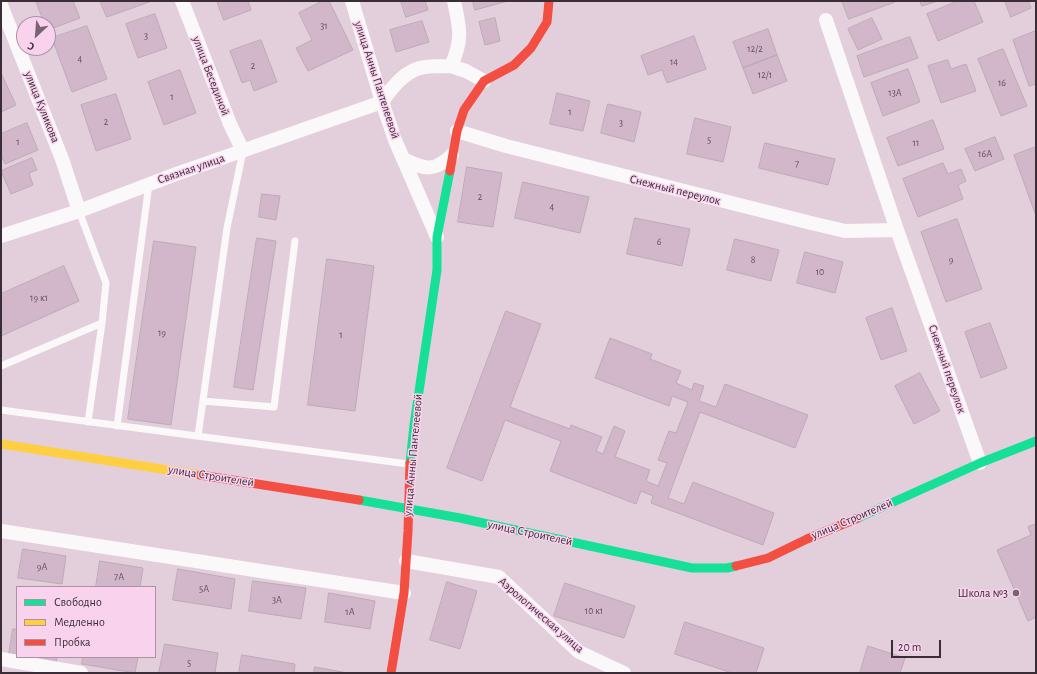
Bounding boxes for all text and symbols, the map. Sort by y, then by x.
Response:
north arrow [16,16,56,56]
street label: улица Анны Пантелеевой [351,19,403,141]
house number: 31 [320,20,328,32]
house number: 3 [144,30,148,42]
street label: улица Бесединой [189,34,233,118]
text: С [26,40,36,53]
house number: 12/2 [747,43,763,55]
house number: 4 [78,53,82,65]
house number: 14 [670,56,678,68]
house number: 2 [251,60,255,72]
street label: улица Куликова [21,69,63,145]
house number: 12/1 [758,69,772,81]
house number: 16 [998,77,1006,89]
house number: 13А [888,87,902,99]
house number: 1 [170,91,174,103]
house number: 1 [568,106,572,118]
house number: 2 [104,116,108,128]
house number: 3 [619,117,623,129]
house number: 5 [707,134,711,146]
house number: 1 [16,136,20,148]
house number: 11 [913,137,919,149]
house number: 16А [978,148,992,160]
street label: Связная улица [156,151,226,187]
house number: 7 [795,158,799,170]
street label: Снежный переулок [628,172,722,208]
house number: 2 [478,191,482,203]
house number: 4 [550,201,554,213]
house number: 6 [657,236,661,248]
house number: 8 [751,254,755,266]
house number: 9 [949,254,953,266]
house number: 10 [816,266,824,278]
house number: 19 к1 [30,292,48,304]
street label: Снежный переулок [925,323,969,415]
house number: 19 [158,327,166,339]
house number: 1 [339,329,343,341]
street label: улица Анны Пантелеевой [400,393,426,517]
street label: улица Строителей [167,462,255,490]
street label: улица Строителей [809,495,895,543]
street label: улица Строителей [486,517,574,549]
house number: 9А [37,561,47,573]
house number: 7А [114,571,124,583]
street label: Аэрологическая улица [495,574,587,656]
house number: 5А [199,583,209,595]
legend [16,586,156,658]
place label: Школа №3 [957,586,1008,600]
marker: Школа №3 [1011,588,1021,598]
house number: 3А [272,594,282,606]
text: Свободно [54,596,102,608]
house number: 10 к1 [585,605,603,617]
house number: 1А [345,606,355,618]
text: Медленно [54,616,105,628]
scale bar [893,632,943,658]
text: Пробка [54,636,91,648]
text: 20 m [898,641,921,653]
house number: 5 [187,657,191,669]

